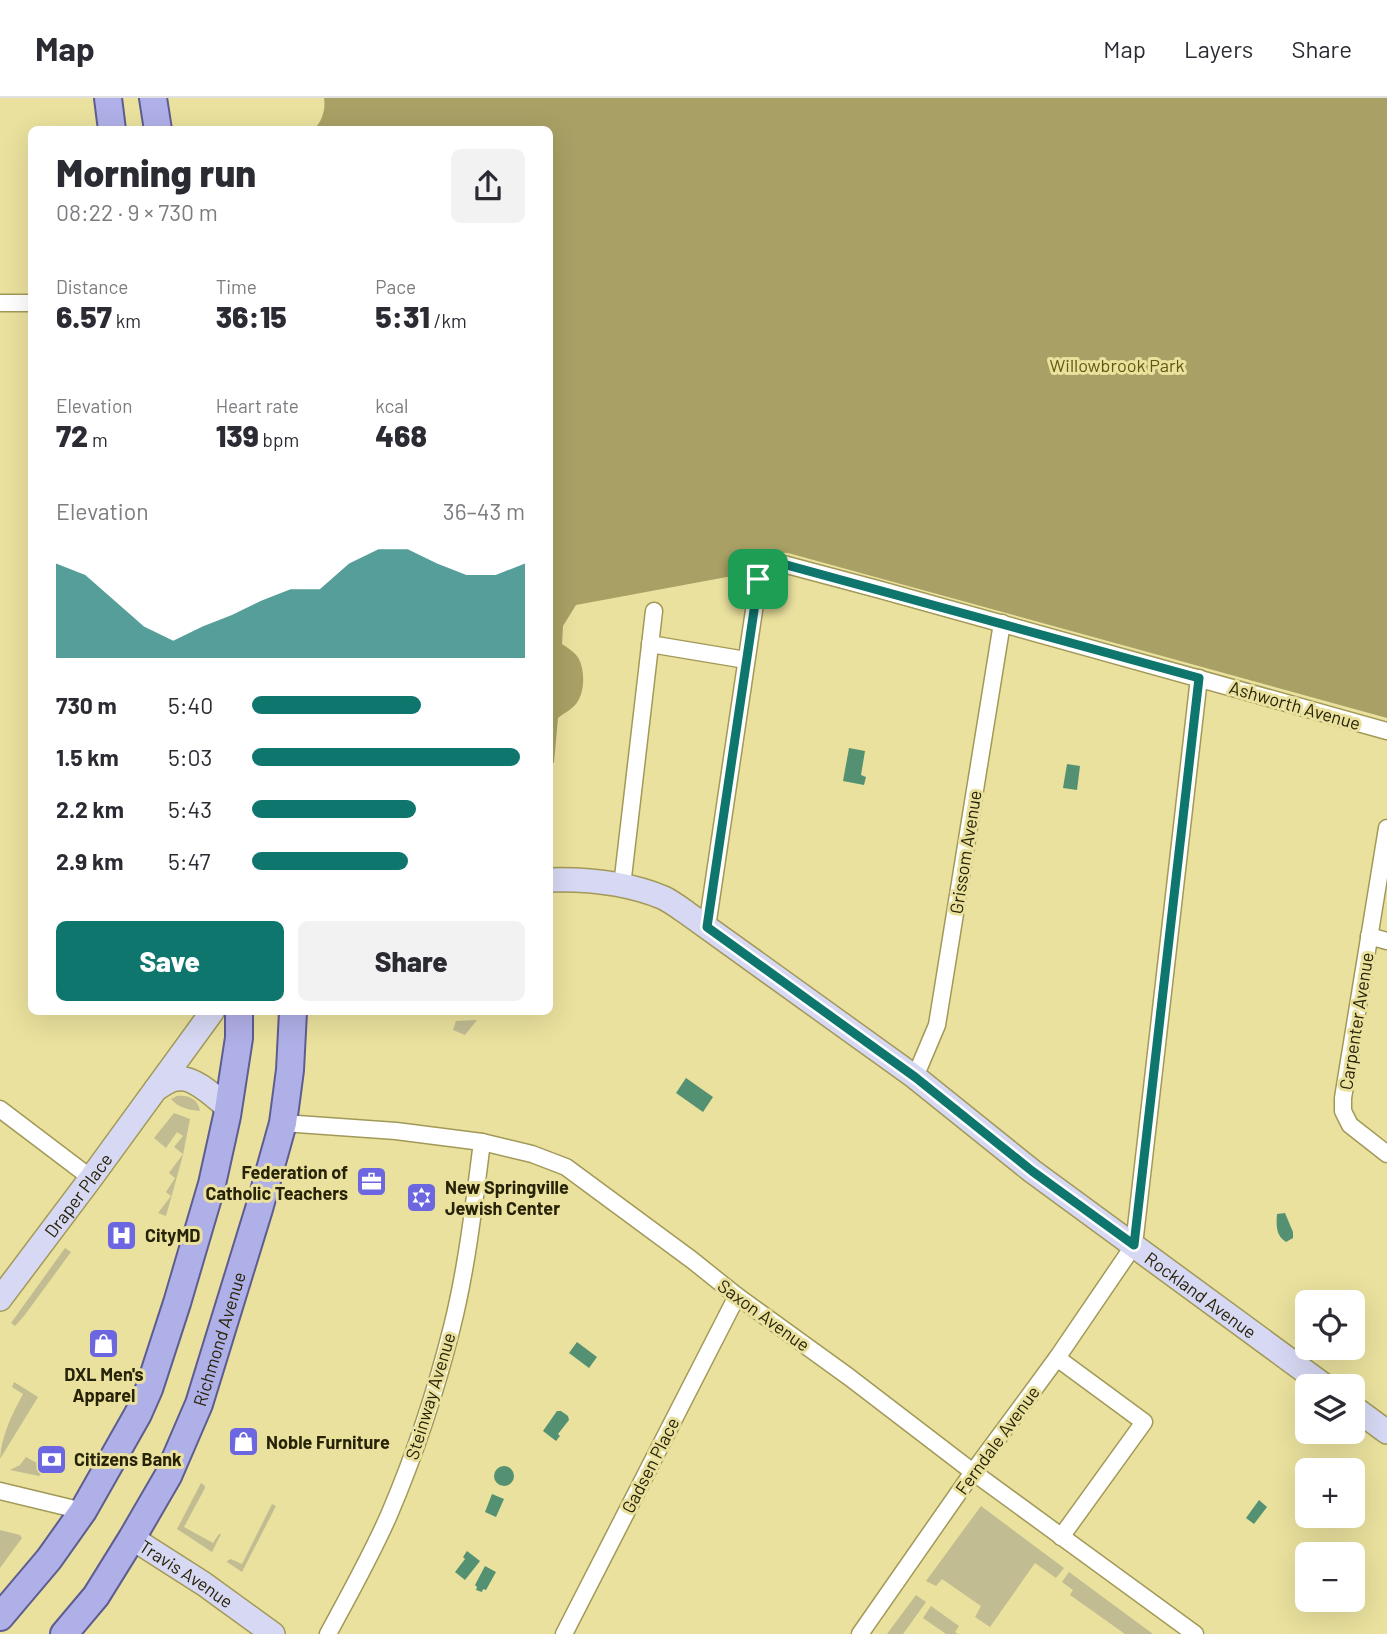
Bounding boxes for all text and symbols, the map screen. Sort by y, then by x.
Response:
text: Map [35,28,95,68]
text: Map [1103,34,1146,63]
text: Layers [1184,34,1253,63]
text: Share [1291,34,1352,63]
text: Morning run [56,149,256,195]
button: share [451,149,525,223]
text: 08:22 · 9 × 730 m [56,198,218,226]
text: Distance [56,275,128,298]
text: Time [216,275,257,298]
text: Pace [375,275,416,298]
text: 6.57 [56,298,112,334]
text: 36:15 [216,298,287,334]
text: 5:31 [375,298,430,334]
text: km [112,309,141,332]
text: /km [430,309,467,332]
park label: Willowbrook Park [1050,354,1185,376]
text: Elevation [56,394,133,417]
text: Heart rate [216,394,299,417]
text: kcal [375,394,408,417]
text: 72 [56,417,88,453]
text: 139 [216,417,259,453]
text: 468 [375,417,427,453]
text: m [88,428,108,451]
text: bpm [259,428,299,451]
text: Elevation [56,497,149,525]
text: 36–43 m [443,497,525,525]
pin [728,549,788,609]
icon: arrive [739,560,777,598]
street label: Ashworth Avenue [1227,676,1363,734]
text: 730 m [56,691,117,719]
text: 5:40 [168,691,213,719]
text: 1.5 km [56,743,119,771]
text: 5:03 [168,743,212,771]
street label: Grissom Avenue [944,789,986,915]
text: 2.2 km [56,795,124,823]
text: 5:43 [168,795,212,823]
text: 2.9 km [56,847,123,875]
text: 5:47 [168,847,210,875]
button: Save [56,921,284,1001]
button: Share [298,921,525,1001]
street label: Carpenter Avenue [1334,951,1378,1091]
street label: Draper Place [39,1149,117,1241]
place label: Federation of Catholic Teachers [206,1161,348,1204]
office icon: Federation of Catholic Teachers [354,1165,388,1199]
place label: New Springville Jewish Center [445,1176,569,1219]
synagogue icon: New Springville Jewish Center [405,1180,439,1214]
hospital icon: CityMD [105,1218,139,1252]
place label: CityMD [145,1224,200,1246]
street label: Rockland Avenue [1141,1247,1261,1343]
street label: Richmond Avenue [188,1269,250,1409]
street label: Saxon Avenue [714,1274,814,1356]
map controls [1295,1290,1365,1612]
button: locate [1295,1290,1365,1360]
shop icon: DXL Men's Apparel [87,1326,121,1360]
street label: Steinway Avenue [400,1330,460,1462]
place label: DXL Men's Apparel [64,1363,144,1406]
button: layers [1295,1374,1365,1444]
street label: Ferndale Avenue [950,1381,1044,1499]
street label: Gadsen Place [617,1413,683,1517]
shop icon: Noble Furniture [226,1425,260,1459]
place label: Noble Furniture [266,1431,390,1453]
bank icon: Citizens Bank [34,1442,68,1476]
place label: Citizens Bank [74,1448,182,1470]
button: + [1295,1458,1365,1528]
street label: Travis Avenue [136,1535,237,1612]
button: − [1295,1542,1365,1612]

